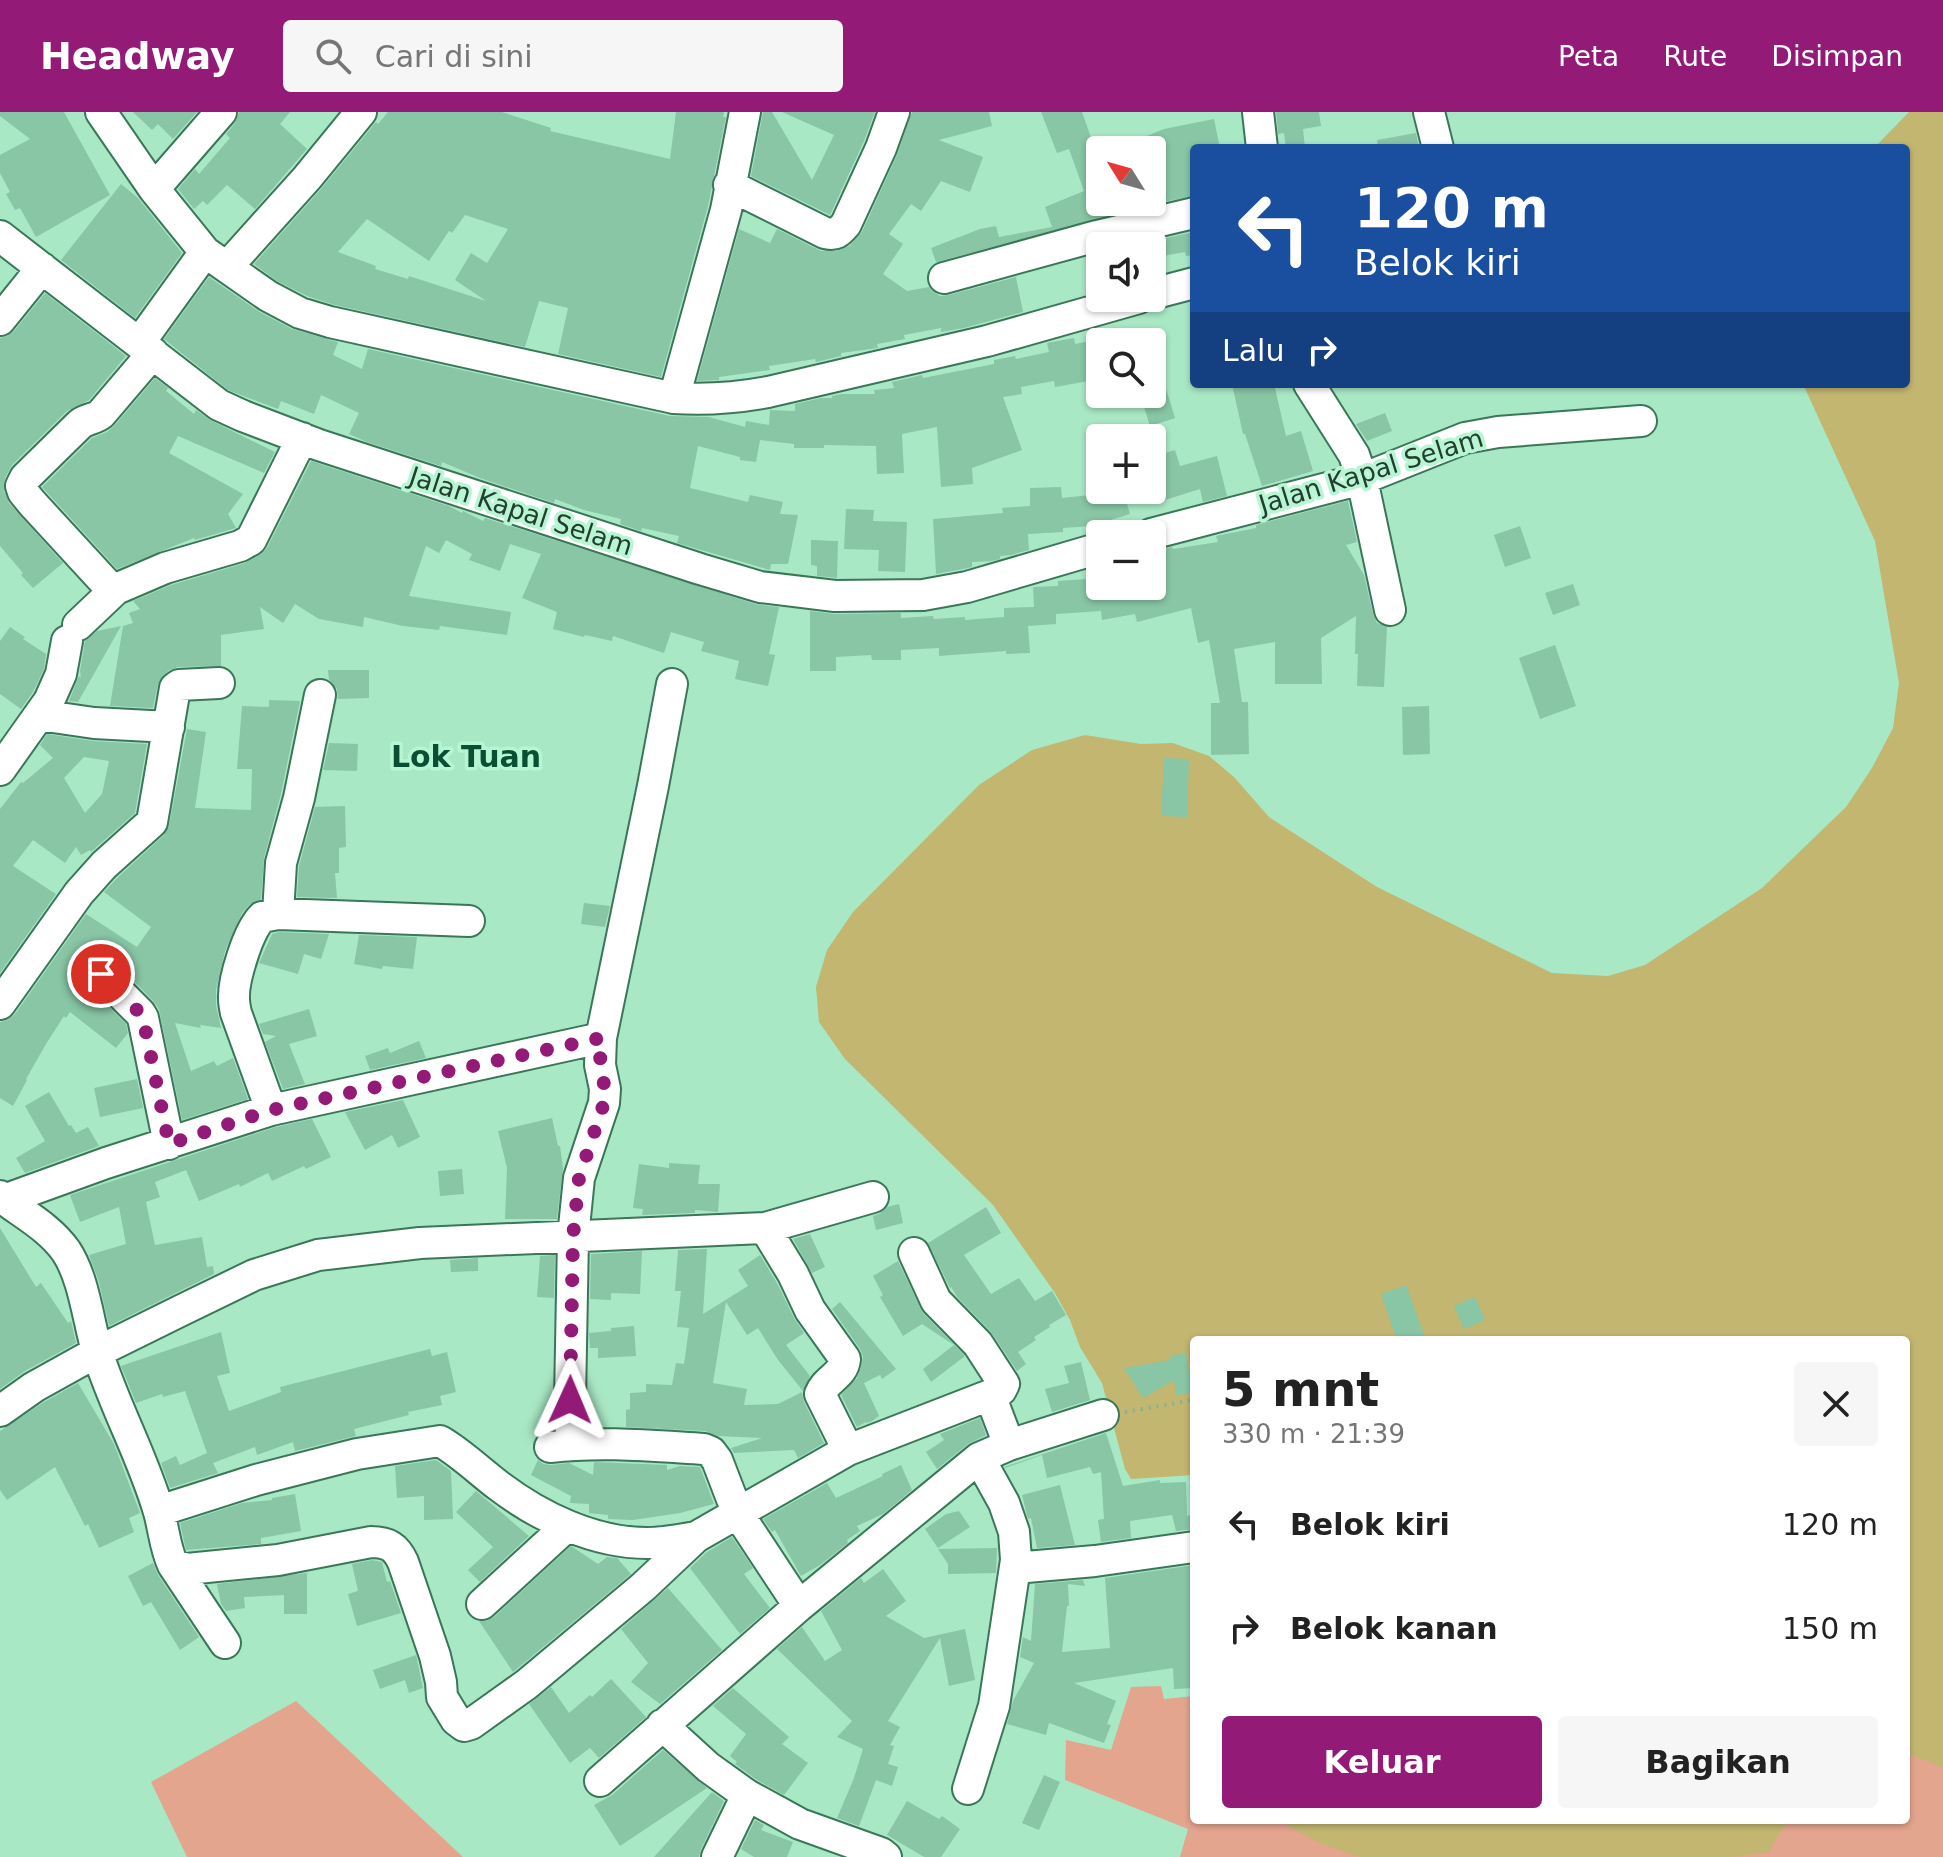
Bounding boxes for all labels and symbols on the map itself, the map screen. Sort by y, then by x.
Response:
north arrow [1086,136,1166,216]
street label: Jalan Kapal Selam [1253,423,1487,520]
street label: Jalan Kapal Selam [404,460,636,561]
district label: Lok Tuan [391,739,541,774]
pin [67,940,135,1008]
position arrow [528,1358,612,1442]

